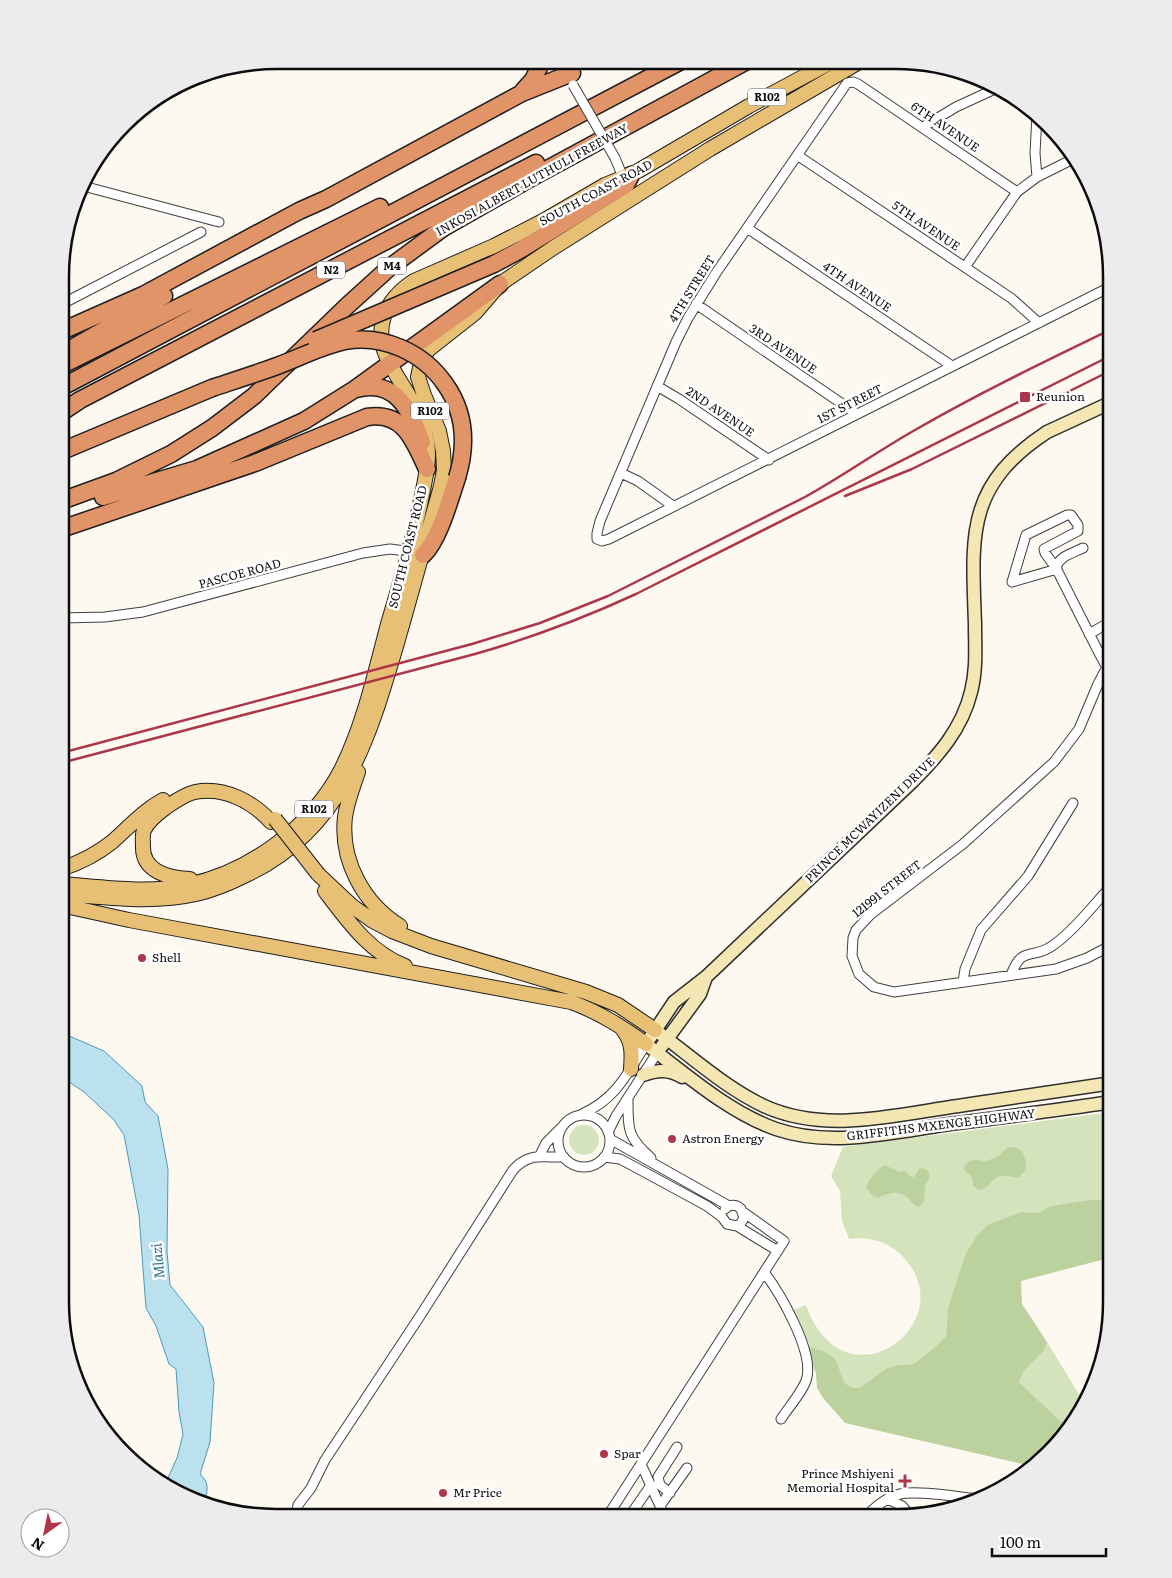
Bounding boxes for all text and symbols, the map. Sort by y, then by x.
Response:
road number: R102 [748,88,786,105]
street label: 6TH AVENUE [908,97,984,156]
street label: INKOSI ALBERT LUTHULI FREEWAY [432,118,631,240]
street label: SOUTH COAST ROAD [536,155,655,230]
street label: 5TH AVENUE [889,196,965,255]
street label: 4TH STREET [663,251,719,326]
street label: 4TH AVENUE [820,257,896,316]
road number: M4 [378,258,406,274]
road number: N2 [317,262,345,278]
street label: 3RD AVENUE [746,319,821,378]
street label: 1ST STREET [814,379,886,427]
street label: 2ND AVENUE [683,382,759,441]
place label: Reunion [1036,387,1085,405]
marker: Reunion [1018,390,1032,404]
road number: R102 [411,402,449,420]
street label: SOUTH COAST ROAD [383,483,431,610]
street label: PASCOE ROAD [196,553,283,593]
street label: PRINCE MCWAYIZENI DRIVE [800,752,938,886]
road number: R102 [295,801,333,818]
street label: 121991 STREET [848,855,925,921]
place label: Shell [152,948,181,966]
marker: Shell [136,952,148,964]
street label: GRIFFITHS MXENGE HIGHWAY [846,1103,1037,1145]
place label: Astron Energy [682,1129,765,1147]
marker: Astron Energy [666,1133,678,1145]
water label: Mlazi [145,1242,169,1280]
place label: Spar [614,1444,641,1462]
marker: Spar [598,1448,610,1460]
place label: Prince Mshiyeni Memorial Hospital [787,1464,894,1496]
marker: Prince Mshiyeni Memorial Hospital [898,1474,912,1488]
place label: Mr Price [453,1483,502,1501]
marker: Mr Price [437,1487,449,1499]
north arrow [20,1508,70,1558]
scale bar [992,1526,1106,1558]
text: 100 m [1000,1530,1041,1553]
text: N [27,1533,48,1556]

